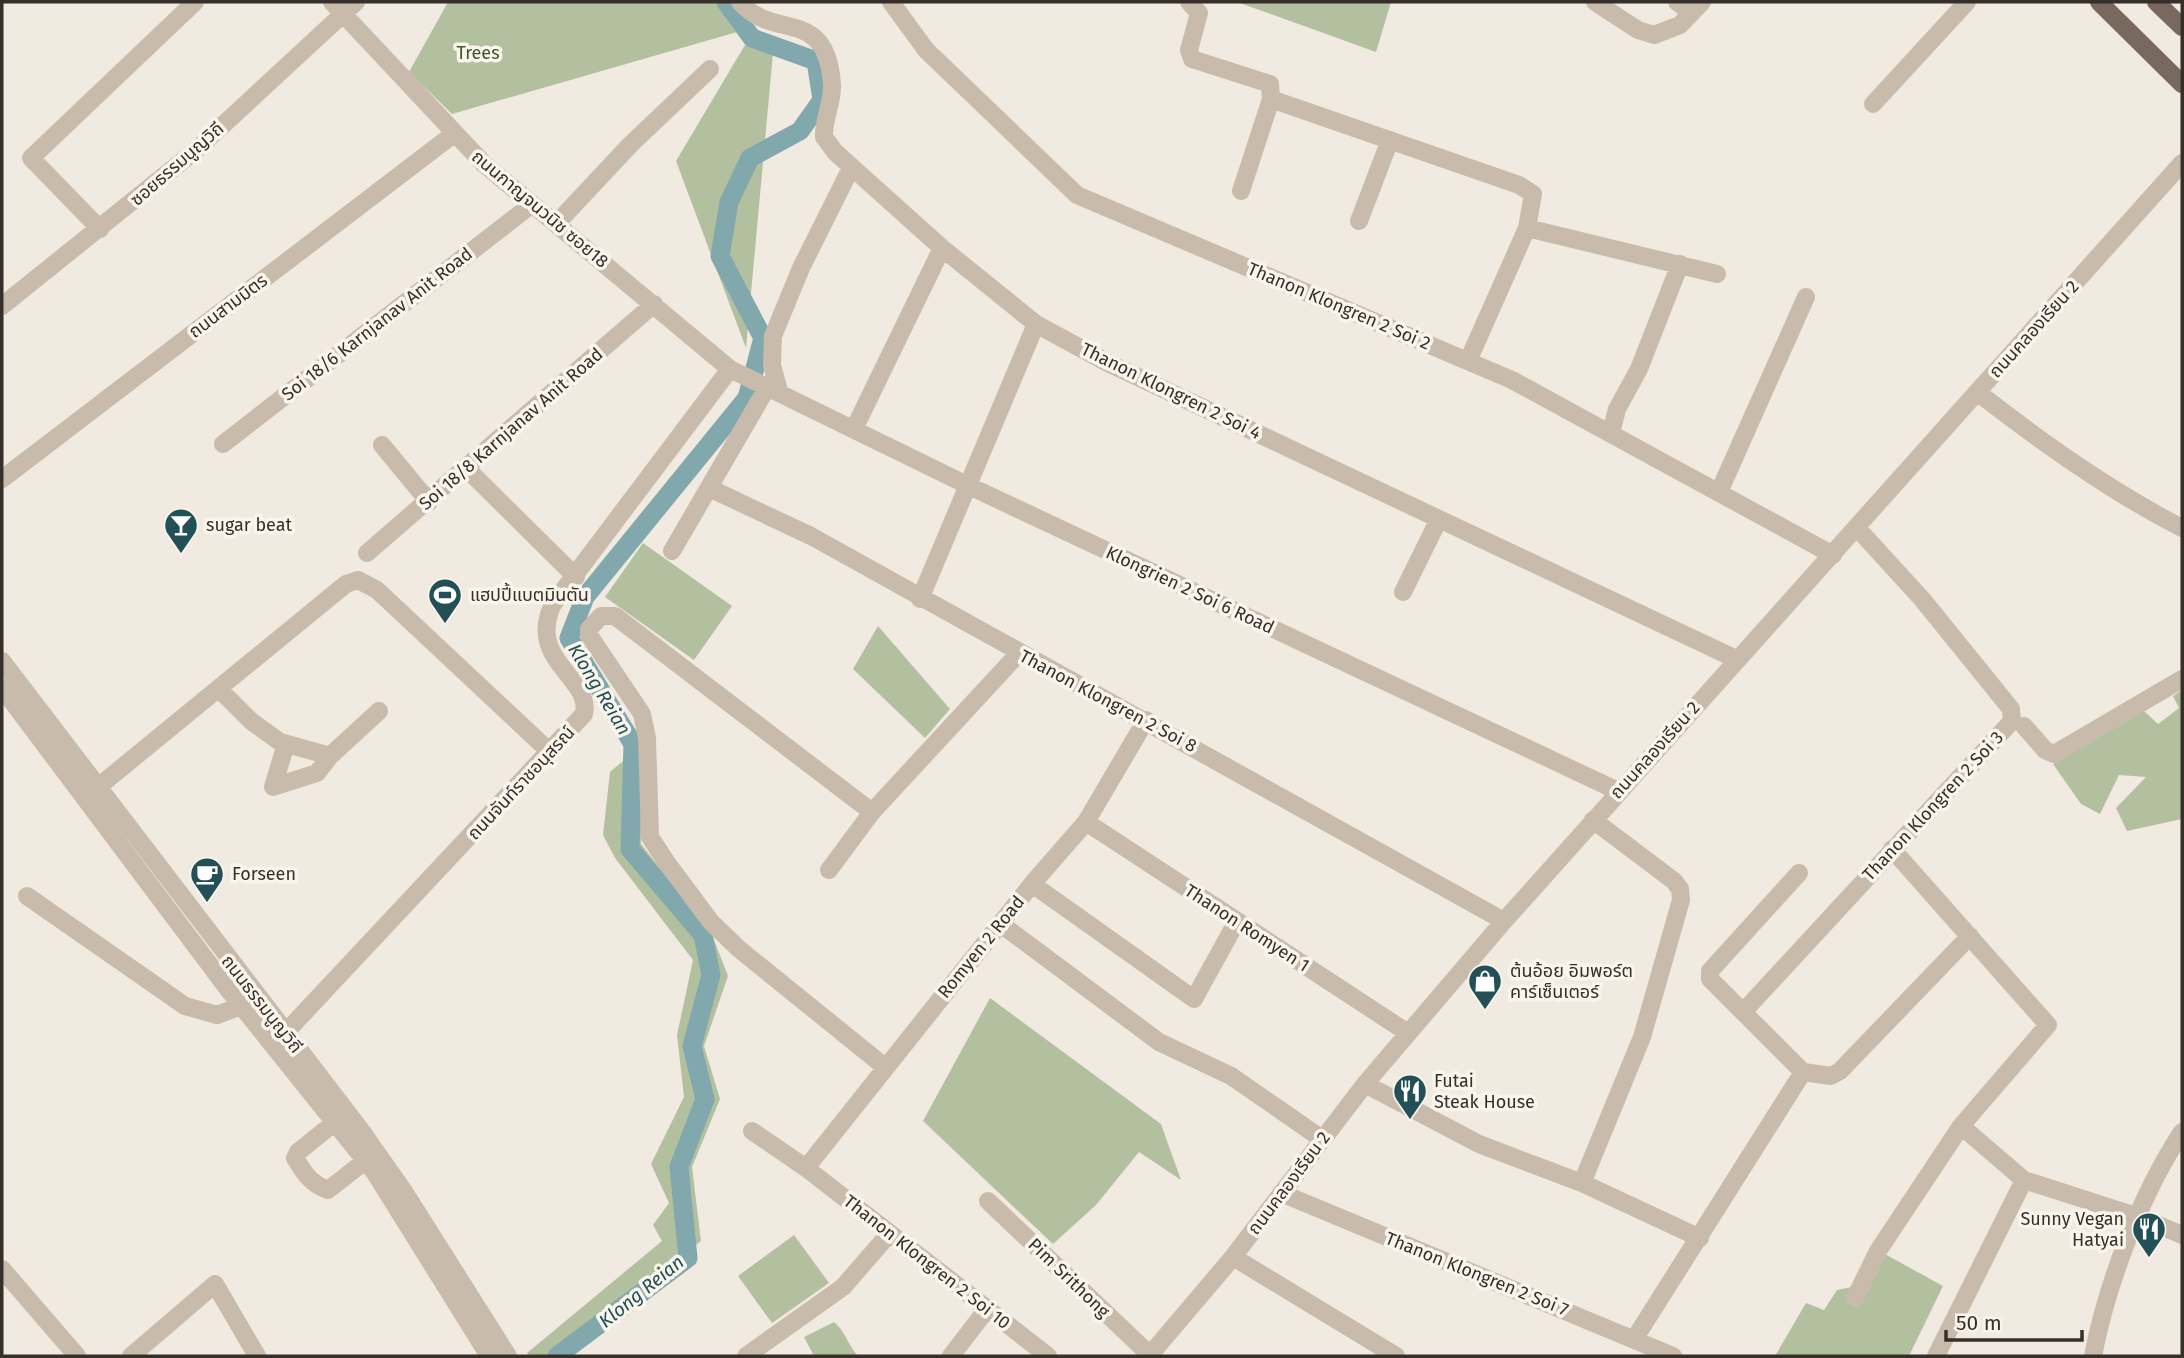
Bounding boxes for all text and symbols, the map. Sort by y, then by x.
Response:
park label: Trees [456,42,500,64]
street label: ซอยธรรมนูญวิถี [126,117,229,211]
street label: ถนนกาญจนวนิช ซอย18 [467,146,613,273]
street label: Soi 18/6 Karnjanav Anit Road [277,243,477,405]
street label: Thanon Klongren 2 Soi 2 [1244,257,1434,355]
street label: ถนนสามมิตร [184,269,272,343]
street label: ถนนคลองเรียน 2 [1984,276,2084,382]
street label: Thanon Klongren 2 Soi 4 [1078,338,1265,444]
street label: Soi 18/8 Karnjanav Anit Road [415,343,607,515]
bar icon: sugar beat [162,506,200,555]
place label: sugar beat [206,514,293,536]
street label: Klongrien 2 Soi 6 Road [1102,541,1278,639]
sports icon: แฮปปี้แบตมินตัน [426,576,464,625]
place label: แฮปปี้แบตมินตัน [470,582,589,606]
water label: Klong Reian [563,639,636,739]
street label: Thanon Klongren 2 Soi 8 [1016,645,1200,757]
street label: ถนนคลองเรียน 2 [1605,697,1705,803]
street label: ถนนจันท์ราชอนุสรณ์ [463,722,579,844]
street label: Thanon Klongren 2 Soi 3 [1858,727,2008,885]
cafe icon: Forseen [188,855,226,904]
place label: Forseen [232,863,296,885]
street label: Thanon Romyen 1 [1181,880,1313,976]
street label: Romyen 2 Road [933,891,1029,1003]
street label: ถนนธรรมนูญวิถี [216,951,307,1058]
place label: ต้นอ้อย อิมพอร์ต คาร์เซ็นเตอร์ [1510,960,1633,1003]
shop icon: ต้นอ้อย อิมพอร์ต คาร์เซ็นเตอร์ [1466,962,1504,1011]
place label: Futai Steak House [1434,1070,1535,1113]
restaurant icon: Futai Steak House [1391,1072,1429,1121]
street label: ถนนคลองเรียน 2 [1243,1127,1335,1239]
street label: Thanon Klongren 2 Soi 10 [839,1190,1015,1334]
place label: Sunny Vegan Hatyai [2020,1208,2124,1251]
restaurant icon: Sunny Vegan Hatyai [2130,1210,2168,1259]
street label: Thanon Klongren 2 Soi 7 [1382,1227,1572,1321]
street label: Pim Srithong [1024,1234,1115,1323]
water label: Klong Reian [594,1250,688,1333]
scale bar [1946,1298,2082,1342]
text: 50 m [1956,1310,2002,1336]

